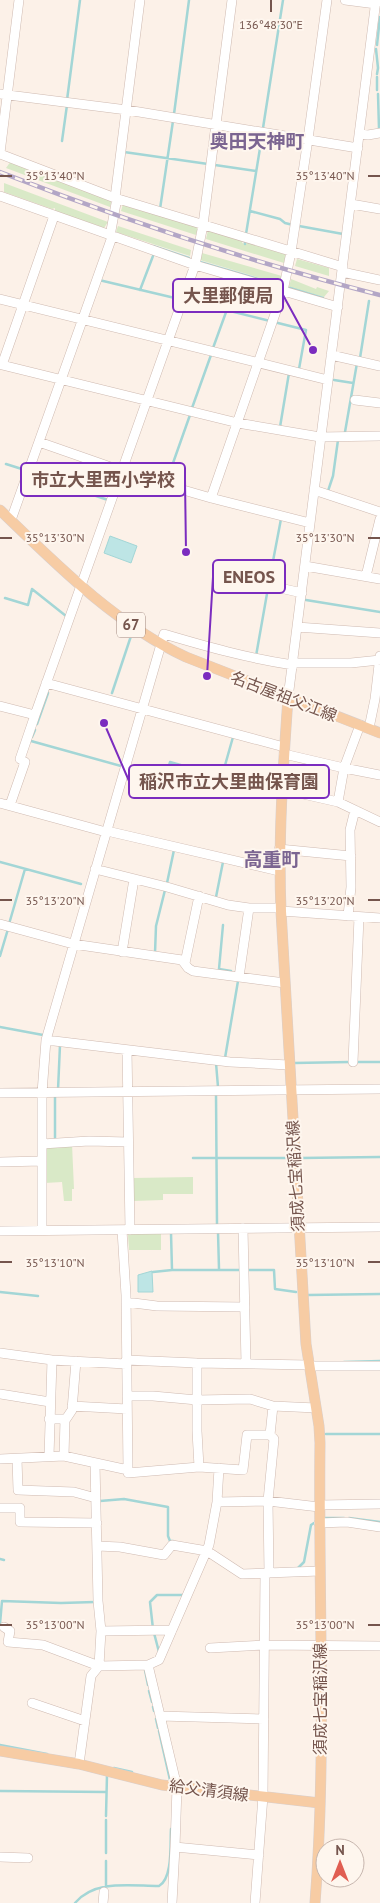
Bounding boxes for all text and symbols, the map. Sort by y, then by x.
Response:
text: 136°48'30"E [239,17,303,32]
district label: 奥田天神町 [209,129,305,153]
text: 35°13'40"N [25,168,85,183]
text: 35°13'40"N [295,168,355,183]
callout: 大里郵便局 [173,279,283,312]
text: 大里郵便局 [183,284,273,307]
callout: 市立大里西小学校 [21,463,185,496]
text: 市立大里西小学校 [31,468,175,491]
text: 35°13'30"N [25,530,85,545]
text: 35°13'30"N [295,530,355,545]
callout: ENEOS [213,560,285,593]
text: ENEOS [223,565,275,588]
road number: 67 [117,612,145,638]
street label: 名古屋祖父江線 [228,667,340,725]
callout: 稲沢市立大里曲保育園 [129,765,329,798]
text: 稲沢市立大里曲保育園 [139,770,319,793]
district label: 高重町 [243,847,301,871]
text: 35°13'20"N [25,893,85,908]
text: 35°13'20"N [295,893,355,908]
street label: 須成七宝稲沢線 [282,1120,308,1232]
text: 35°13'10"N [25,1255,85,1270]
text: 35°13'10"N [295,1255,355,1270]
text: 35°13'00"N [25,1617,85,1632]
text: 35°13'00"N [295,1617,355,1632]
street label: 須成七宝稲沢線 [310,1643,330,1755]
street label: 給父清須線 [168,1775,250,1805]
north arrow [315,1838,365,1888]
text: N [335,1841,345,1859]

